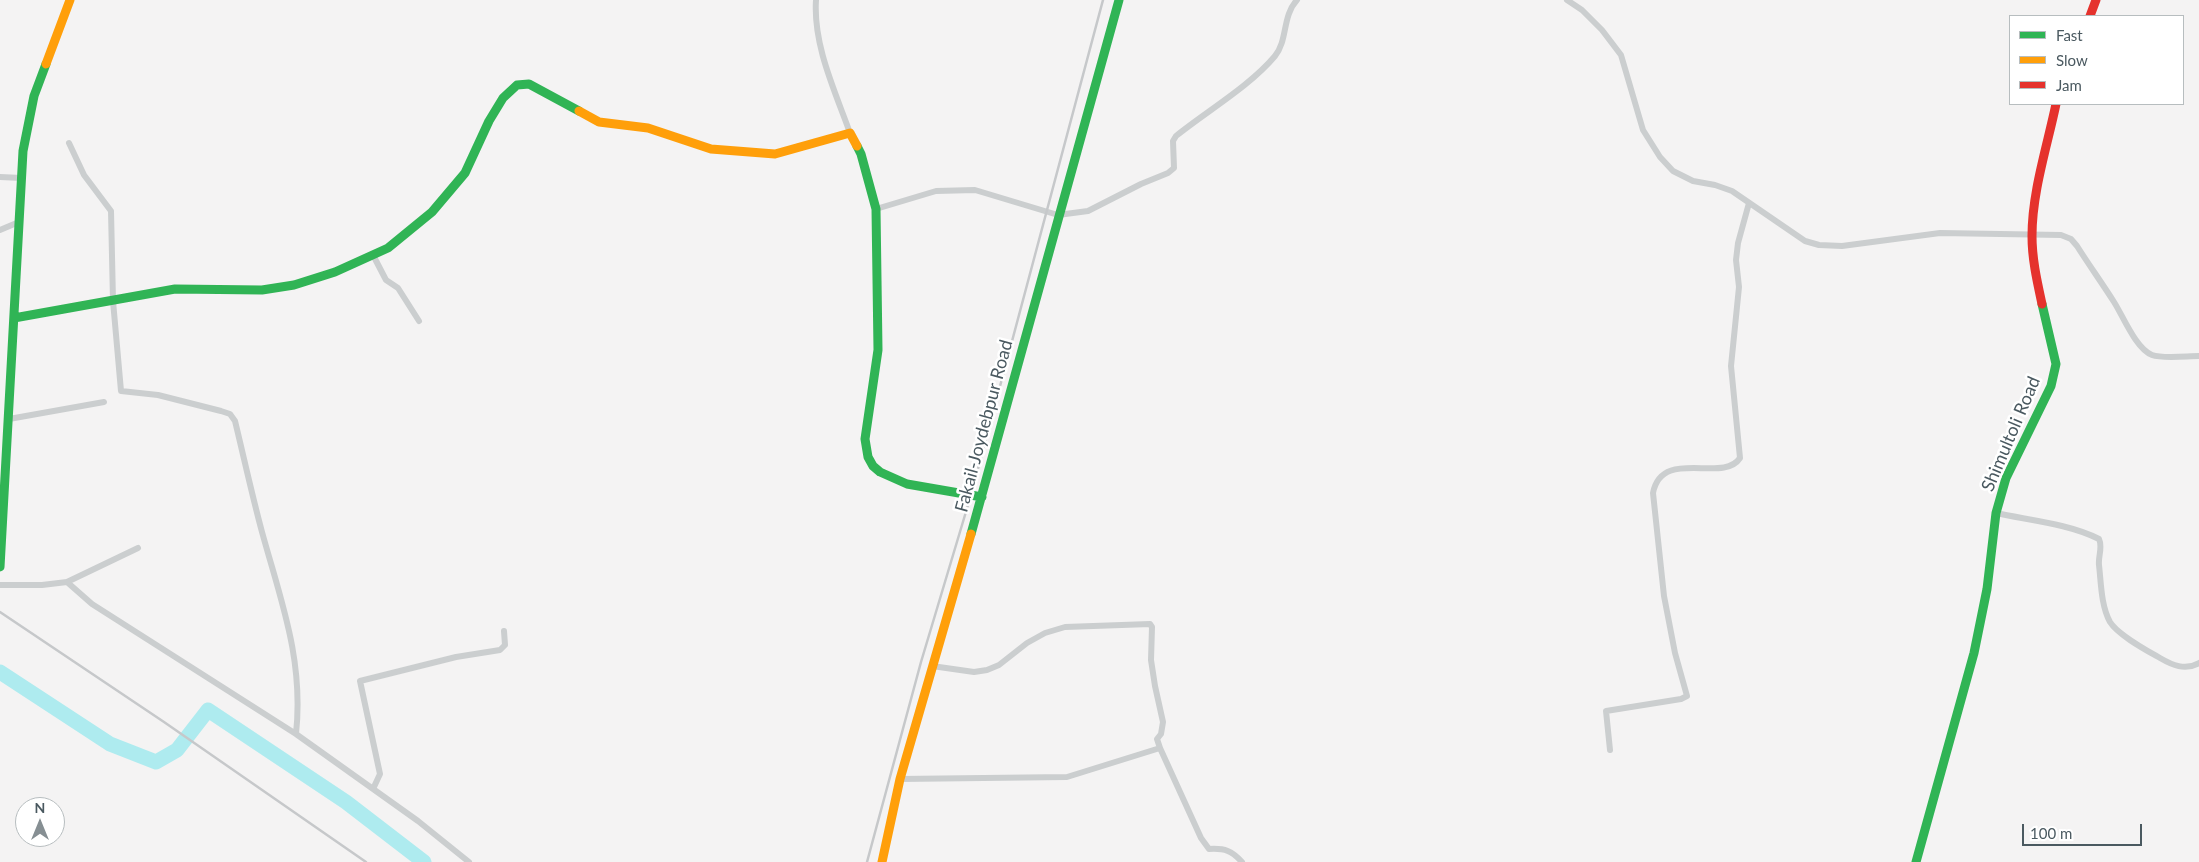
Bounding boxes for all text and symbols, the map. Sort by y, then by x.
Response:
legend [2009,15,2184,105]
text: Fast [2056,26,2083,44]
text: Slow [2056,51,2088,69]
text: Jam [2056,76,2082,94]
street label: Fakail-Joydebpur Road [951,338,1017,514]
street label: Shimultoli Road [1977,373,2045,495]
north arrow [15,797,65,847]
text: N [35,799,45,816]
scale bar [2024,814,2144,846]
text: 100 m [2030,824,2072,842]

